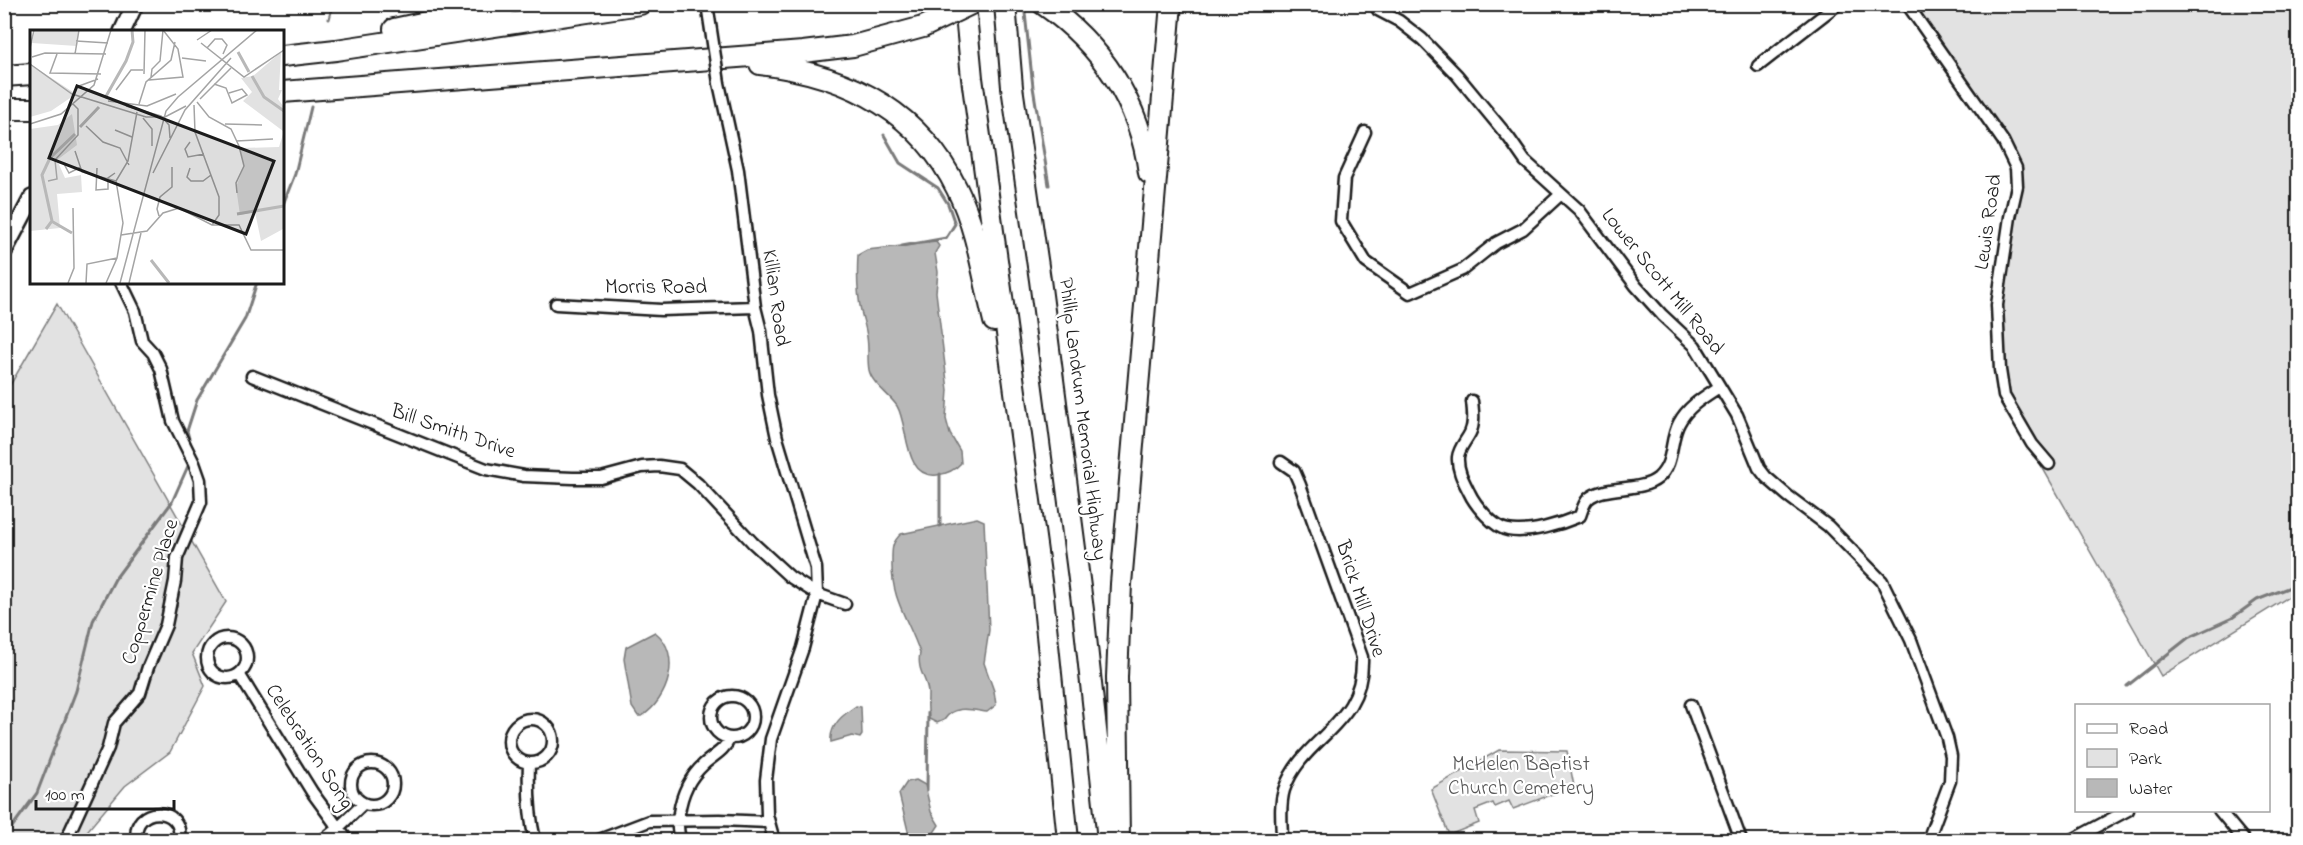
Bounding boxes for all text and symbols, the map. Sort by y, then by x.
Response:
inset map [30,30,284,284]
street label: Lewis Road [1967,172,2011,272]
street label: Lower Scott Mill Road [1593,202,1731,362]
street label: Killian Road [753,248,797,349]
street label: Morris Road [605,273,707,303]
street label: Phillip Landrum Memorial Highway [1048,276,1114,562]
street label: Bill Smith Drive [386,396,520,468]
street label: Coppermine Place [115,515,188,668]
street label: Brick Mill Drive [1327,536,1393,662]
street label: Celebration Song [255,678,361,817]
legend [2075,704,2270,812]
text: Road [2129,717,2168,743]
text: Park [2129,747,2162,773]
park label: McHelen Baptist Church Cemetery [1448,750,1594,806]
scale bar [36,773,174,811]
text: Water [2129,777,2173,803]
text: 100 m [45,783,85,809]

